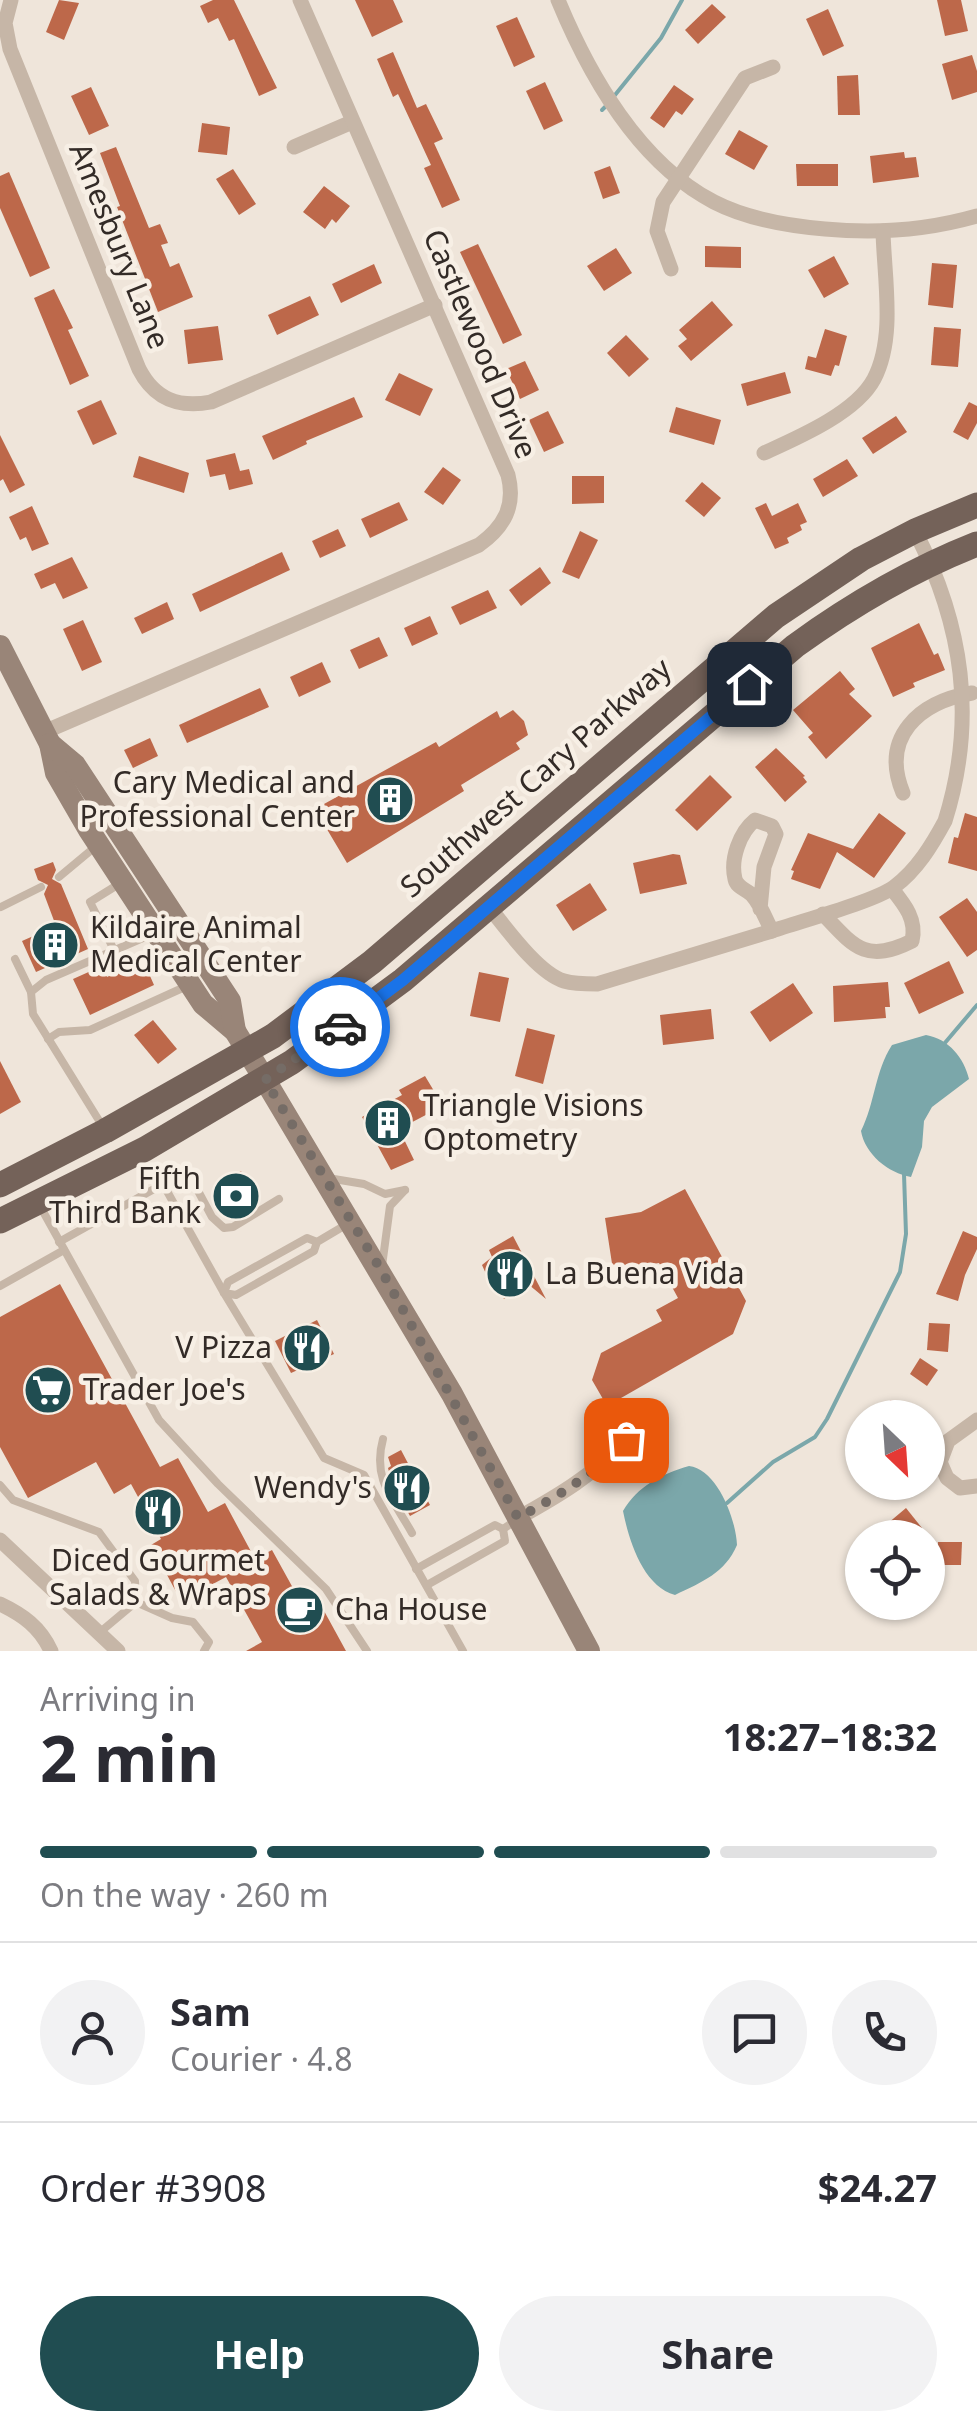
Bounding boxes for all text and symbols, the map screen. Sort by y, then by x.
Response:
street label: Amesbury Lane [60,136,180,355]
street label: Castlewood Drive [415,222,548,464]
pin [707,642,792,727]
street label: Southwest Cary Parkway [391,647,680,906]
icon: home [722,657,777,712]
place label: Cary Medical and Professional Center [80,761,355,836]
building icon: Cary Medical and Professional Center [364,774,416,826]
place label: Kildaire Animal Medical Center [90,906,302,981]
building icon: Kildaire Animal Medical Center [29,919,81,971]
courier [290,977,390,1077]
icon: car [313,1000,368,1055]
place label: Triangle Visions Optometry [423,1084,644,1159]
building icon: Triangle Visions Optometry [362,1097,414,1149]
place label: Fifth Third Bank [49,1157,201,1232]
bank icon: Fifth Third Bank [210,1170,262,1222]
restaurant icon: La Buena Vida [484,1248,536,1300]
place label: La Buena Vida [545,1252,745,1293]
restaurant icon: V Pizza [281,1322,333,1374]
place label: V Pizza [175,1326,272,1367]
supermarket icon: Trader Joe's [22,1364,74,1416]
place label: Trader Joe's [83,1368,246,1409]
pin [584,1398,669,1483]
north arrow [845,1400,945,1500]
map controls [845,1400,945,1620]
icon: bag [599,1413,654,1468]
restaurant icon: Wendy's [381,1462,433,1514]
place label: Wendy's [254,1466,372,1507]
restaurant icon: Diced Gourmet Salads & Wraps [132,1486,184,1538]
button: locate [845,1520,945,1620]
place label: Diced Gourmet Salads & Wraps [49,1539,267,1614]
cafe icon: Cha House [274,1584,326,1636]
place label: Cha House [335,1588,487,1629]
text: Arriving in [40,1677,195,1720]
text: 18:27–18:32 [723,1710,937,1762]
text: 2 min [40,1713,219,1801]
text: On the way · 260 m [40,1873,329,1916]
button: person [40,1980,145,2085]
button: chat [702,1980,807,2085]
button: phone [832,1980,937,2085]
text: Sam [170,1985,251,2037]
text: Courier · 4.8 [170,2037,353,2080]
text: Order #3908 [40,2161,266,2213]
text: $24.27 [818,2161,937,2213]
button: Help [40,2296,479,2411]
button: Share [499,2296,937,2411]

